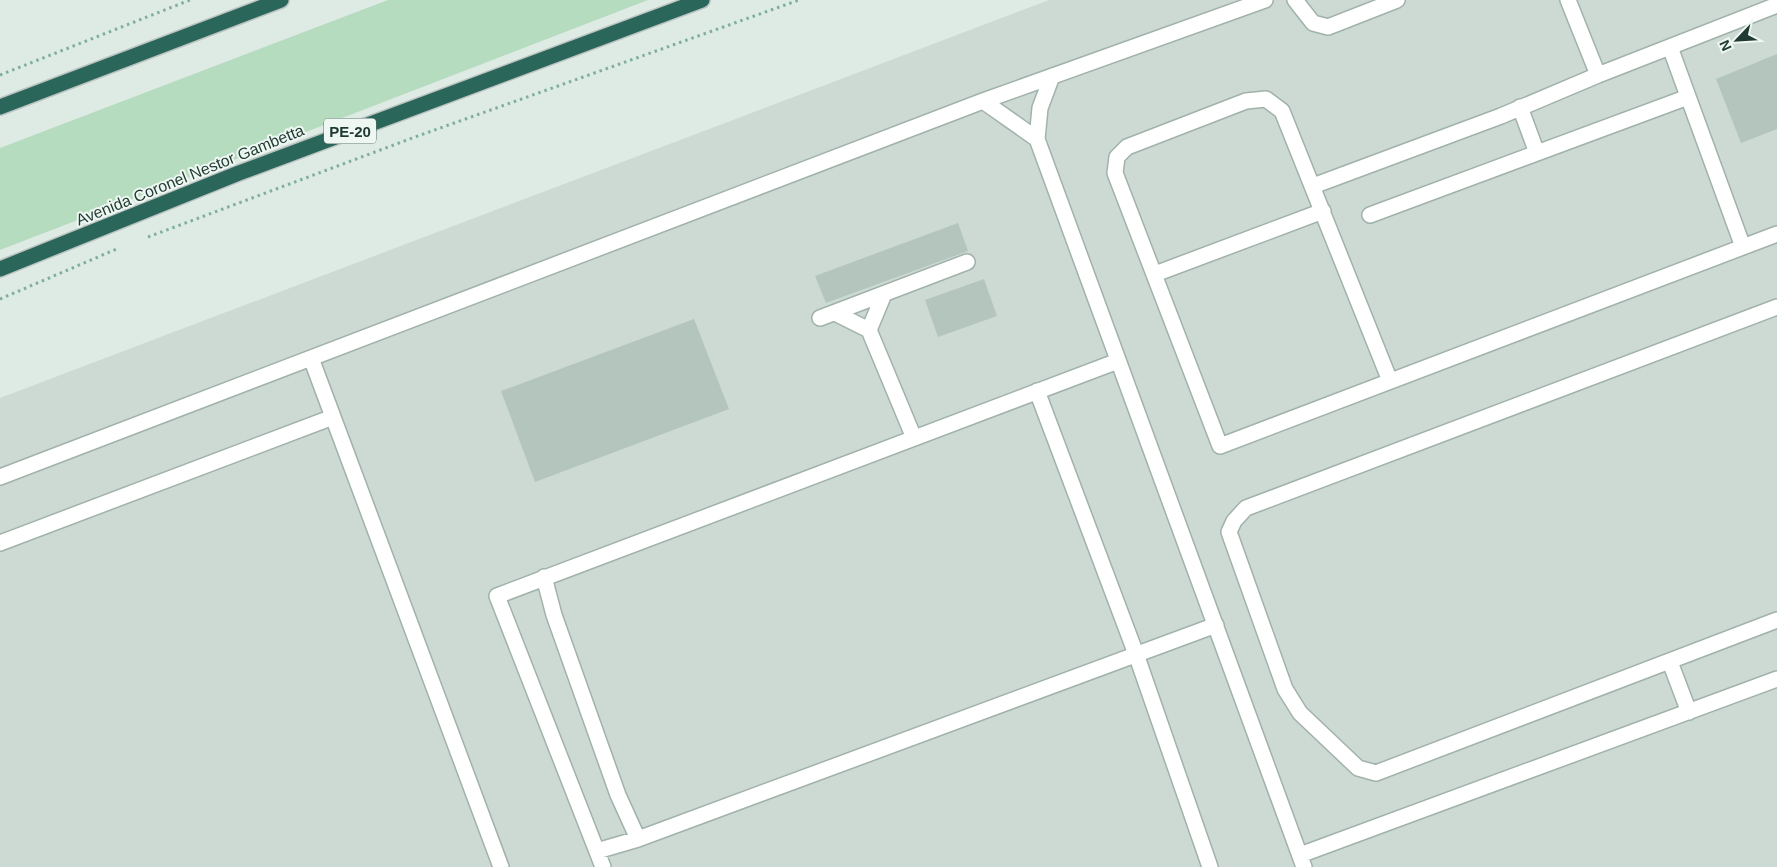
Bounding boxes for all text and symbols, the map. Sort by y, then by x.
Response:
north arrow [1712,15,1762,65]
text: N [1716,38,1735,53]
road number: PE-20 [324,118,376,144]
street label: Avenida Coronel Nestor Gambetta [74,121,307,229]

